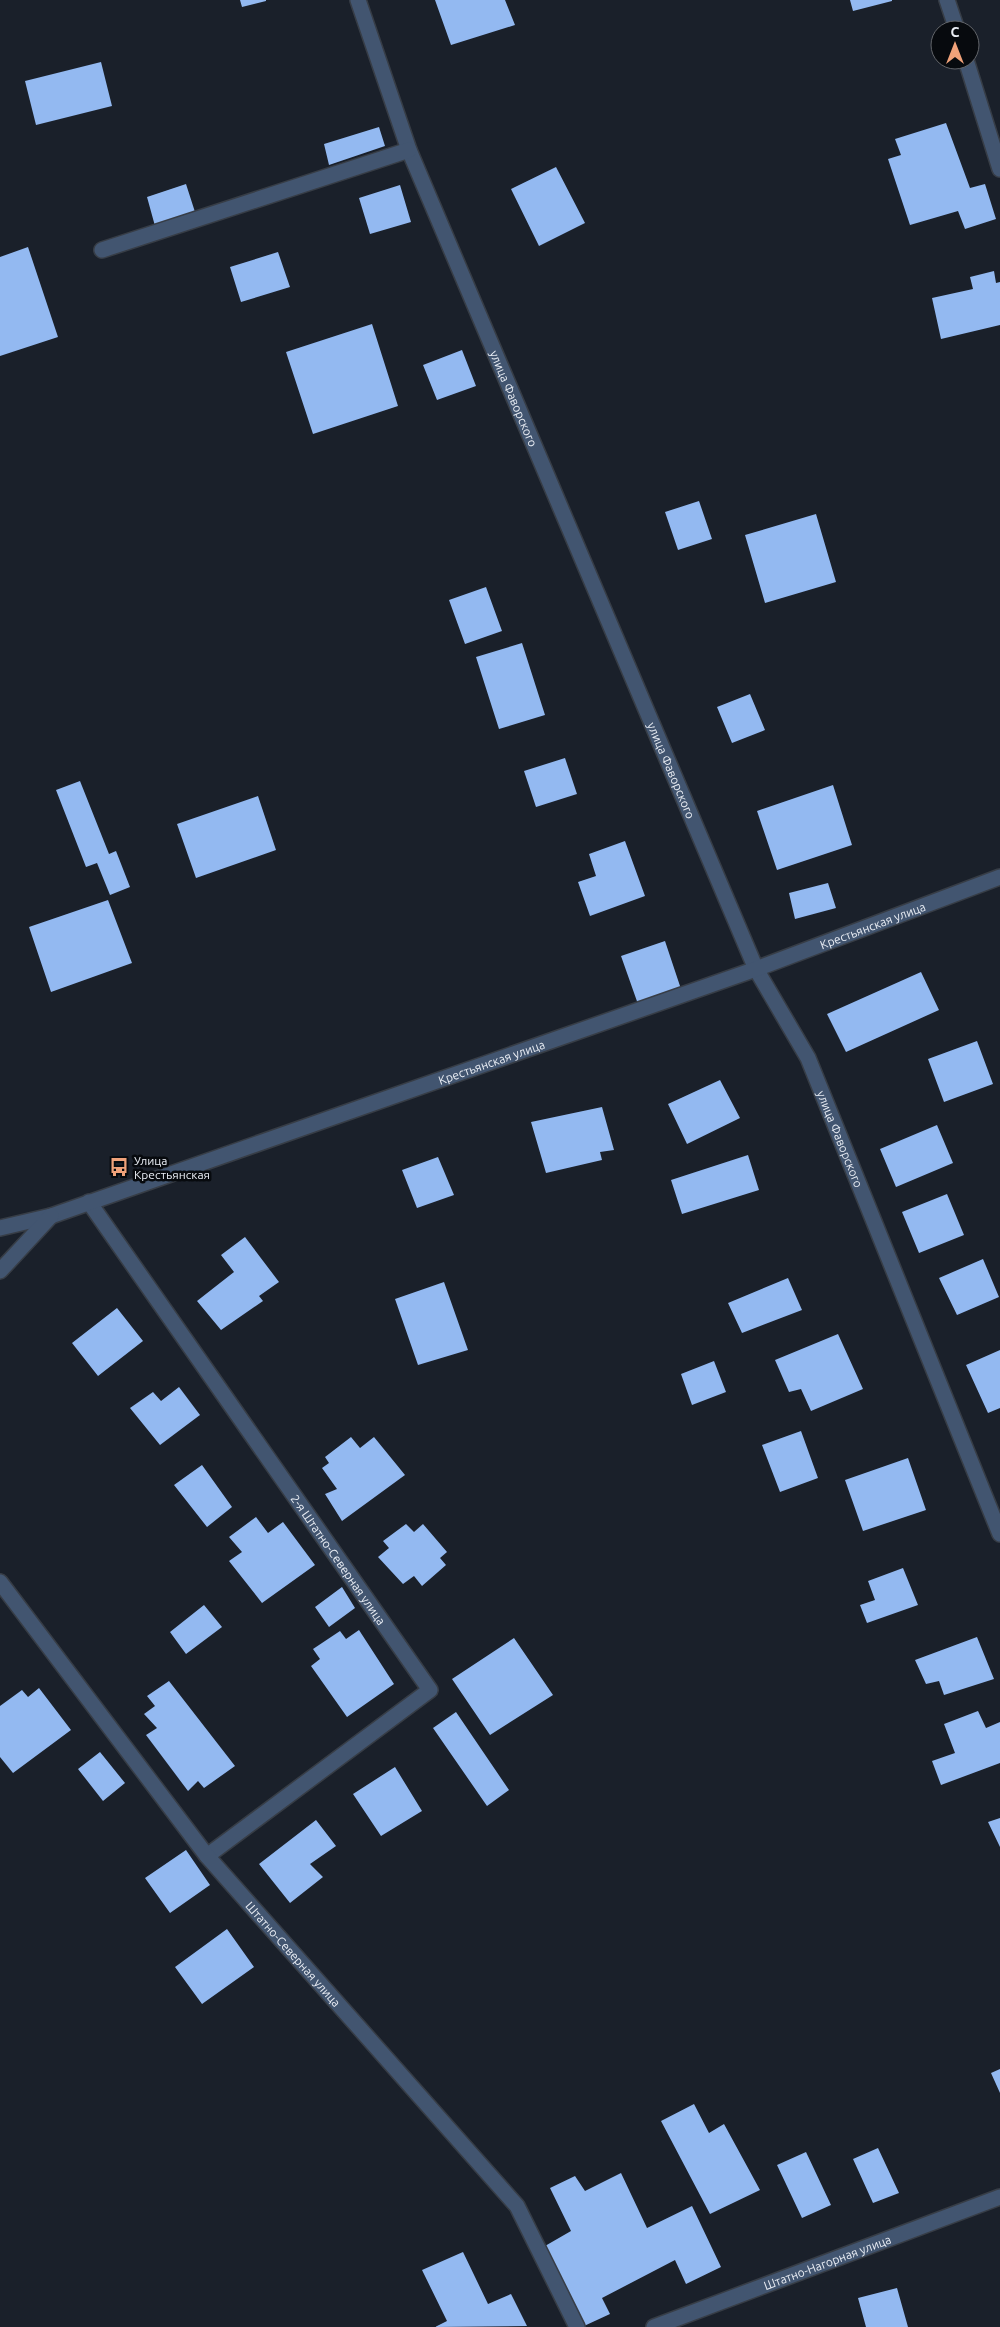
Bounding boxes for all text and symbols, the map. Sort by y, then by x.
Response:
north arrow [930,20,980,70]
text: С [951,24,960,40]
street label: улица Фаворского [488,348,540,448]
street label: улица Фаворского [646,720,698,820]
street label: Крестьянская улица [818,899,927,951]
street label: Крестьянская улица [436,1037,546,1086]
street label: улица Фаворского [815,1088,866,1189]
place label: Улица Крестьянская [134,1154,210,1181]
bus stop icon: Улица Крестьянская [108,1156,130,1178]
street label: 2-я Штатно-Северная улица [289,1492,389,1627]
street label: Штатно-Северная улица [244,1899,344,2009]
street label: Штатно-Нагорная улица [762,2232,893,2292]

